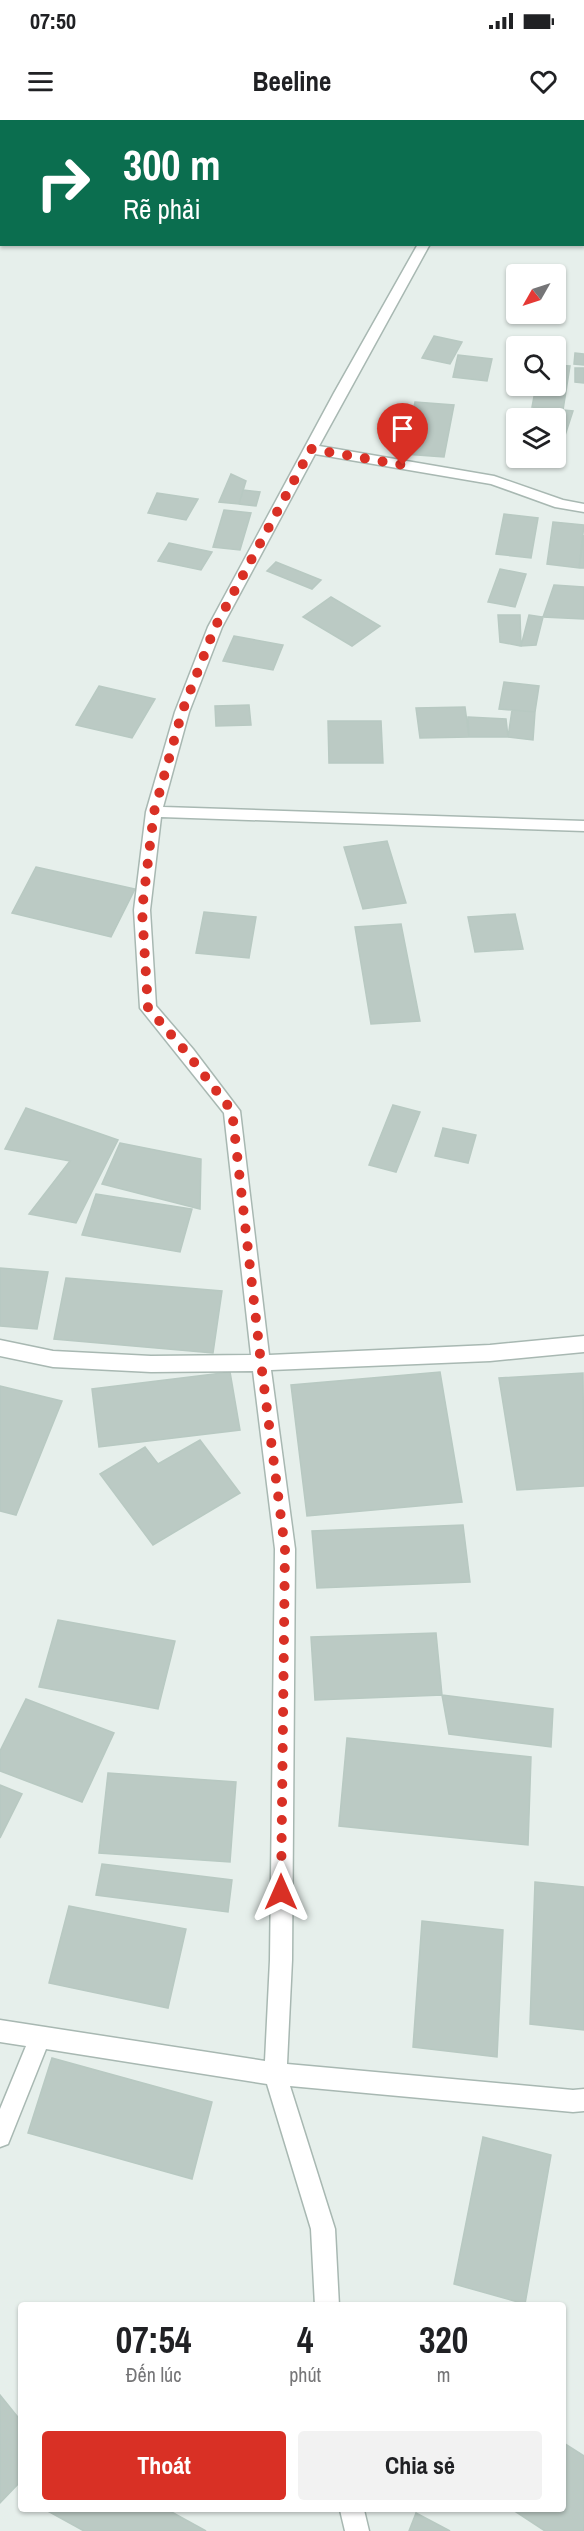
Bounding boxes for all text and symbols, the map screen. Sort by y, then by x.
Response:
text: 07:50 [30,6,76,36]
text: Beeline [253,63,331,99]
icon: menu [24,65,57,98]
icon: heart [527,65,560,98]
text: 300 m [123,137,221,193]
icon: right [24,144,102,222]
text: Rẽ phải [123,191,201,227]
north arrow [506,264,566,324]
map controls [506,264,566,468]
button: search [506,336,566,396]
pin [377,403,428,465]
button: layers [506,408,566,468]
icon: arrive [386,412,419,445]
position arrow [249,1860,313,1924]
text: 07:54 [116,2316,191,2364]
text: 4 [297,2316,313,2364]
text: 320 [419,2316,468,2364]
text: Đến lúc [126,2361,181,2388]
text: phút [289,2361,321,2388]
text: m [437,2361,450,2388]
button: Thoát [42,2431,286,2500]
button: Chia sẻ [298,2431,542,2500]

